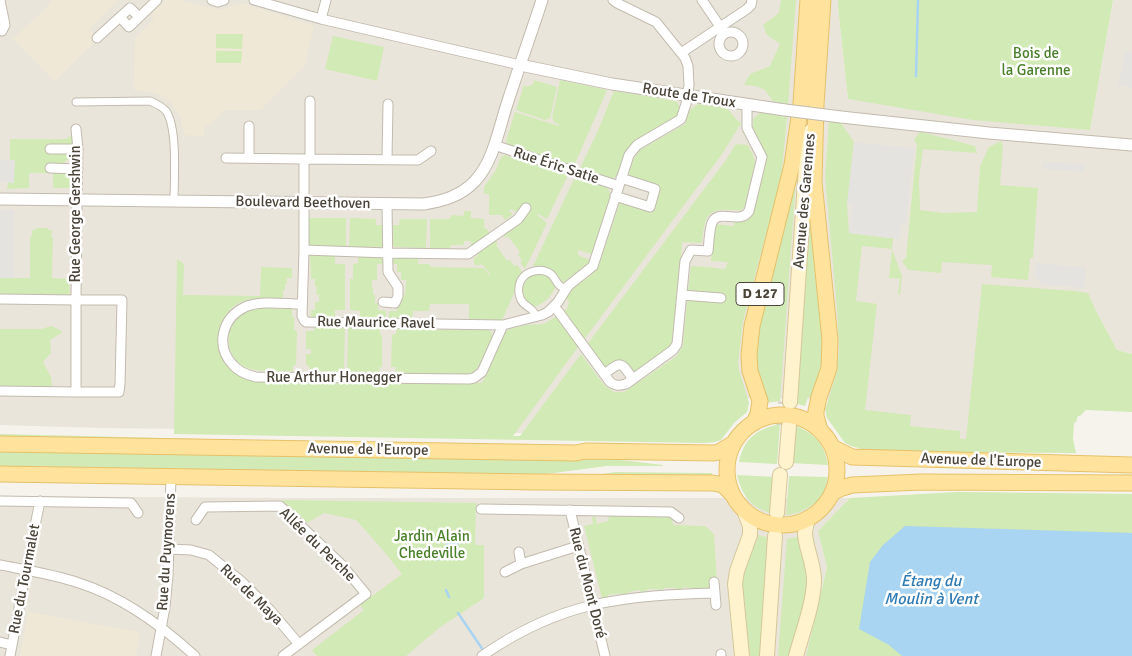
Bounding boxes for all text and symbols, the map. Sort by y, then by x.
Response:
park label: Bois de la Garenne [1001,45,1071,80]
street label: Route de Troux [641,80,737,112]
street label: Avenue des Garennes [790,132,820,270]
street label: Rue Éric Satie [511,144,601,188]
street label: Rue George Gershwin [67,145,85,283]
street label: Boulevard Beethoven [235,193,371,213]
road number: D 127 [736,282,784,306]
street label: Rue Maurice Ravel [317,313,435,333]
street label: Rue Arthur Honegger [266,369,402,387]
street label: Avenue de l'Europe [307,440,429,460]
street label: Avenue de l'Europe [920,450,1042,472]
street label: Rue du Puymorens [154,493,180,611]
street label: Allée du Perche [275,504,359,586]
street label: Rue du Tourmalet [6,523,44,635]
street label: Rue du Mont Doré [564,526,610,640]
park label: Jardin Alain Chedeville [394,528,470,563]
street label: Rue de Maya [216,561,286,629]
water label: Étang du Moulin à Vent [884,572,978,610]

